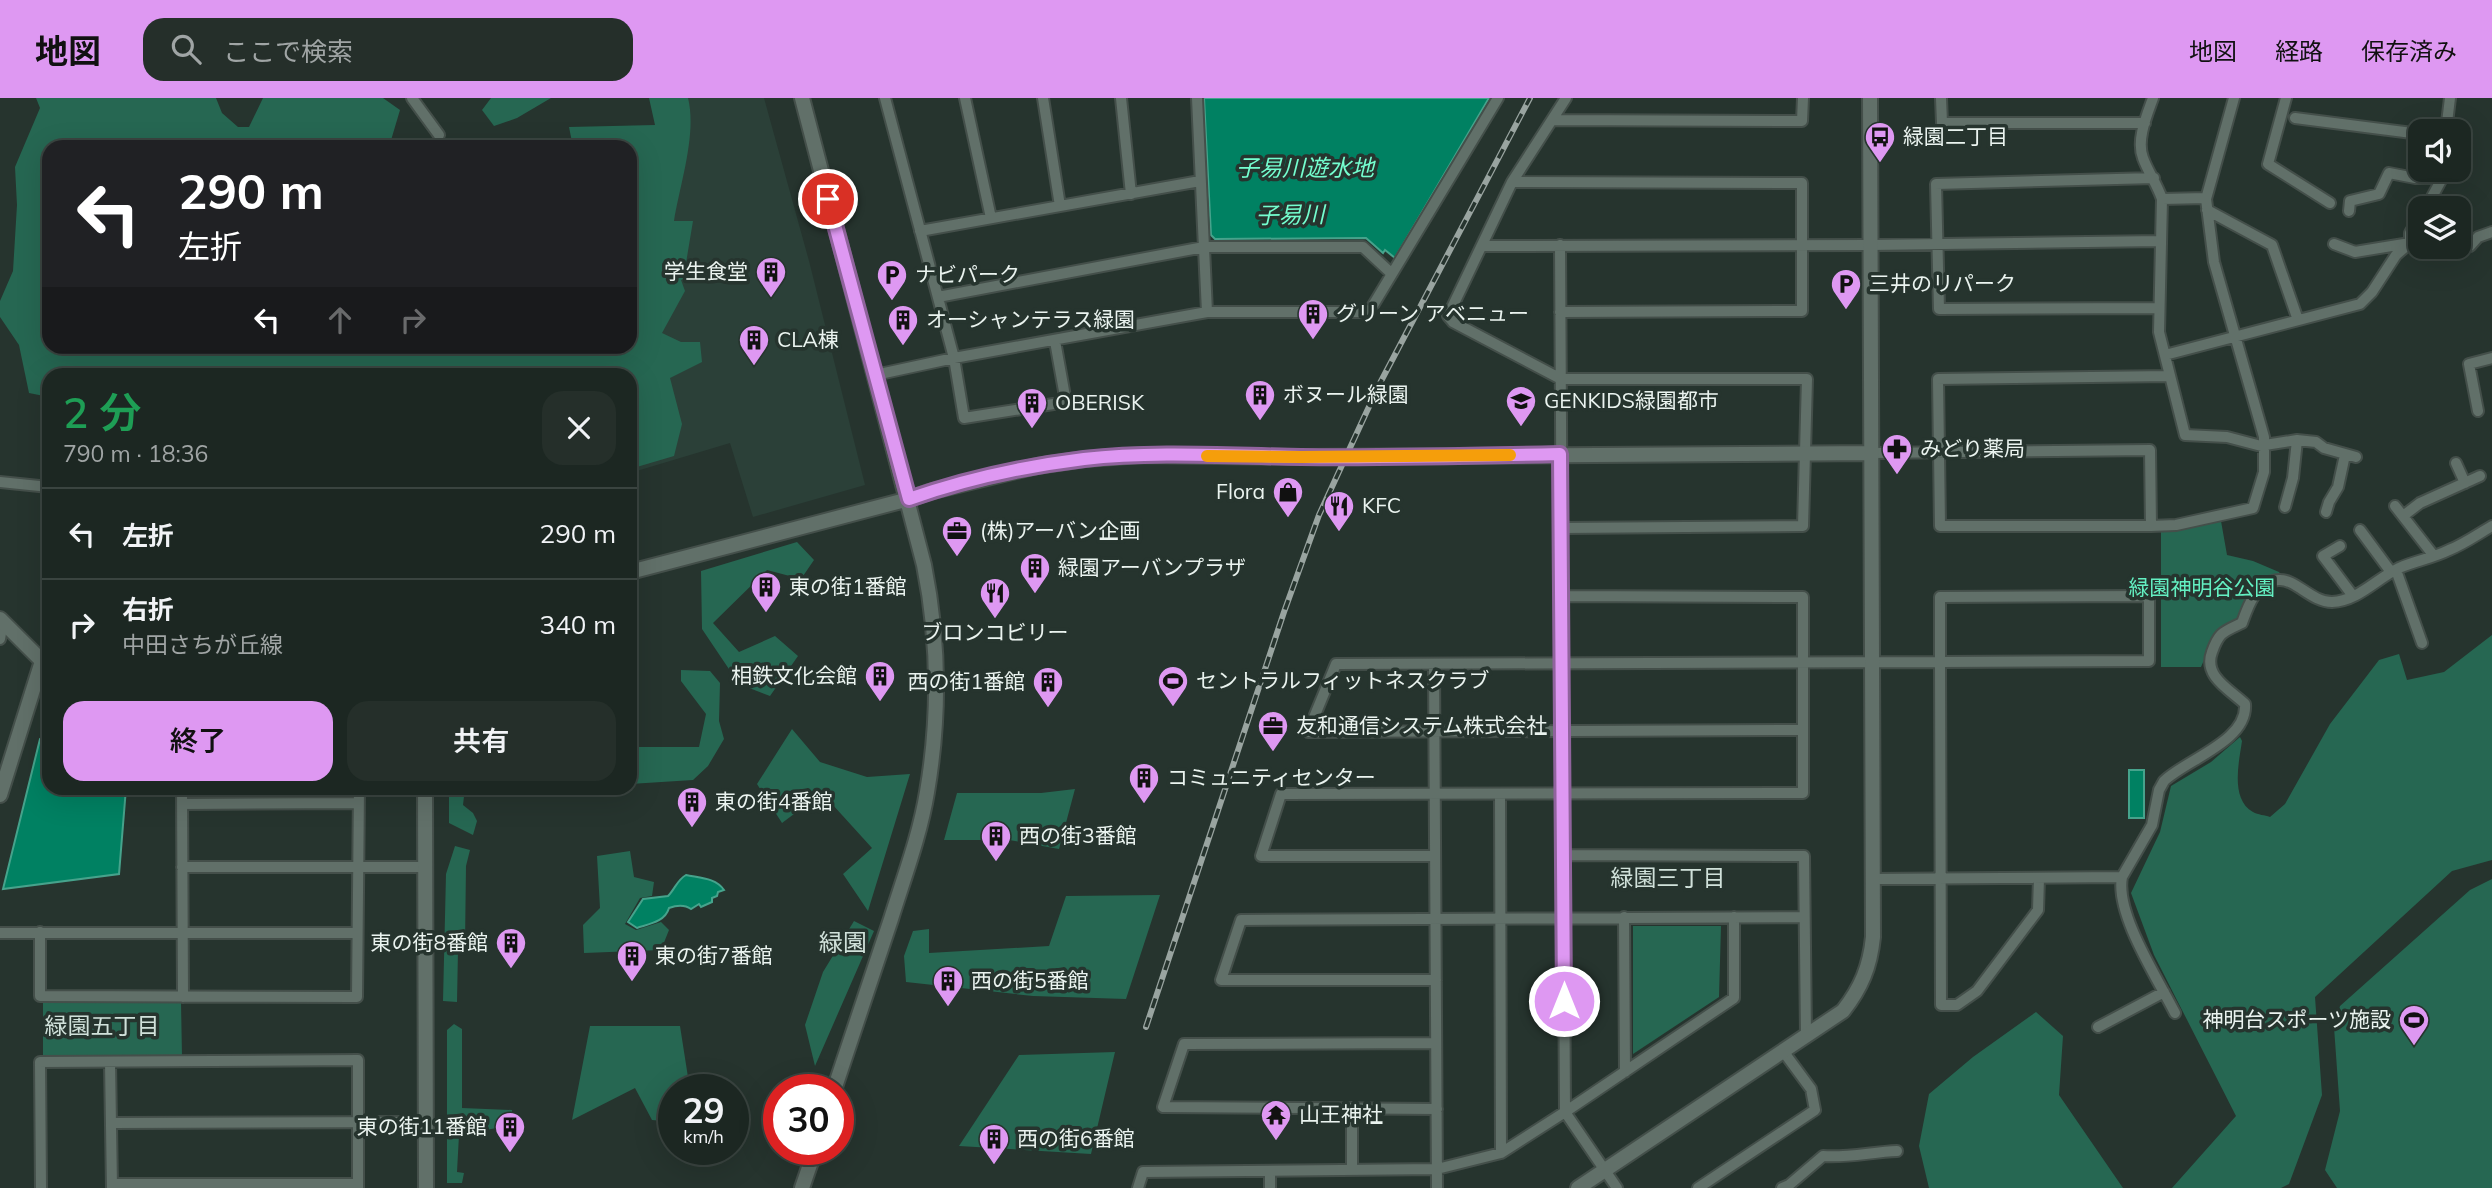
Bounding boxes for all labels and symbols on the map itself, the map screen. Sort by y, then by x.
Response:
bus stop icon: 緑園二丁目 [1863,120,1897,164]
place label: 緑園二丁目 [1903,123,2008,149]
water label: 子易川遊水地 [1236,153,1376,182]
pin [798,169,858,229]
water label: 子易川 [1255,199,1328,230]
building icon: 学生食堂 [754,255,788,299]
place label: 学生食堂 [664,258,748,284]
parking icon: ナビパーク [875,258,909,302]
place label: ナビパーク [915,261,1020,287]
parking icon: 三井のリパーク [1829,267,1863,311]
place label: 三井のリパーク [1869,270,2016,296]
building icon: グリーン アベニュー [1296,297,1330,341]
place label: グリーン アベニュー [1336,300,1529,326]
building icon: オーシャンテラス緑園 [886,303,920,347]
place label: オーシャンテラス緑園 [926,306,1135,332]
building icon: CLA棟 [737,323,771,367]
place label: CLA棟 [777,326,839,352]
building icon: ボヌール緑園 [1243,378,1277,422]
place label: ボヌール緑園 [1283,381,1409,407]
school or university icon: GENKIDS緑園都市 [1504,384,1538,428]
building icon: OBERISK [1015,386,1049,430]
place label: GENKIDS緑園都市 [1544,387,1719,413]
place label: OBERISK [1055,389,1145,415]
pharmacy icon: みどり薬局 [1880,432,1914,476]
place label: みどり薬局 [1920,435,2025,461]
shop icon: Flora [1271,475,1305,519]
place label: Flora [1216,478,1265,504]
restaurant icon: KFC [1322,489,1356,533]
place label: KFC [1362,492,1401,518]
office icon: (株)アーバン企画 [940,514,974,558]
place label: (株)アーバン企画 [980,517,1140,543]
building icon: 緑園アーバンプラザ [1018,551,1052,595]
place label: 緑園アーバンプラザ [1058,554,1246,580]
building icon: 東の街1番館 [749,570,783,614]
place label: 東の街1番館 [789,573,907,599]
park label: 緑園神明谷公園 [2129,574,2276,600]
restaurant icon: ブロンコビリー [978,576,1012,620]
place label: ブロンコビリー [922,619,1069,645]
building icon: 相鉄文化会館 [863,659,897,703]
place label: 相鉄文化会館 [731,662,857,688]
sports icon: セントラルフィットネスクラブ [1156,664,1190,708]
building icon: 西の街1番館 [1031,665,1065,709]
place label: セントラルフィットネスクラブ [1196,667,1490,693]
place label: 西の街1番館 [907,668,1025,694]
office icon: 友和通信システム株式会社 [1256,709,1290,753]
place label: 友和通信システム株式会社 [1296,712,1547,738]
building icon: コミュニティセンター [1127,761,1161,805]
place label: コミュニティセンター [1167,764,1376,790]
building icon: 東の街4番館 [675,785,709,829]
place label: 東の街4番館 [715,788,833,814]
building icon: 西の街3番館 [979,819,1013,863]
place label: 西の街3番館 [1019,822,1137,848]
district label: 緑園三丁目 [1611,863,1726,892]
building icon: 東の街8番館 [494,926,528,970]
district label: 緑園 [819,927,867,957]
place label: 東の街8番館 [370,929,488,955]
building icon: 東の街7番館 [615,939,649,983]
place label: 東の街7番館 [655,942,773,968]
building icon: 西の街5番館 [931,964,965,1008]
position arrow [1527,964,1601,1038]
place label: 西の街5番館 [971,967,1089,993]
sports icon: 神明台スポーツ施設 [2397,1003,2431,1047]
place label: 神明台スポーツ施設 [2202,1006,2391,1032]
district label: 緑園五丁目 [45,1011,160,1040]
speed limit sign: 30 [763,1074,854,1165]
temple icon: 山王神社 [1259,1098,1293,1142]
place label: 山王神社 [1299,1101,1383,1127]
building icon: 東の街11番館 [493,1110,527,1154]
place label: 東の街11番館 [357,1113,487,1139]
building icon: 西の街6番館 [977,1122,1011,1166]
place label: 西の街6番館 [1017,1125,1135,1151]

